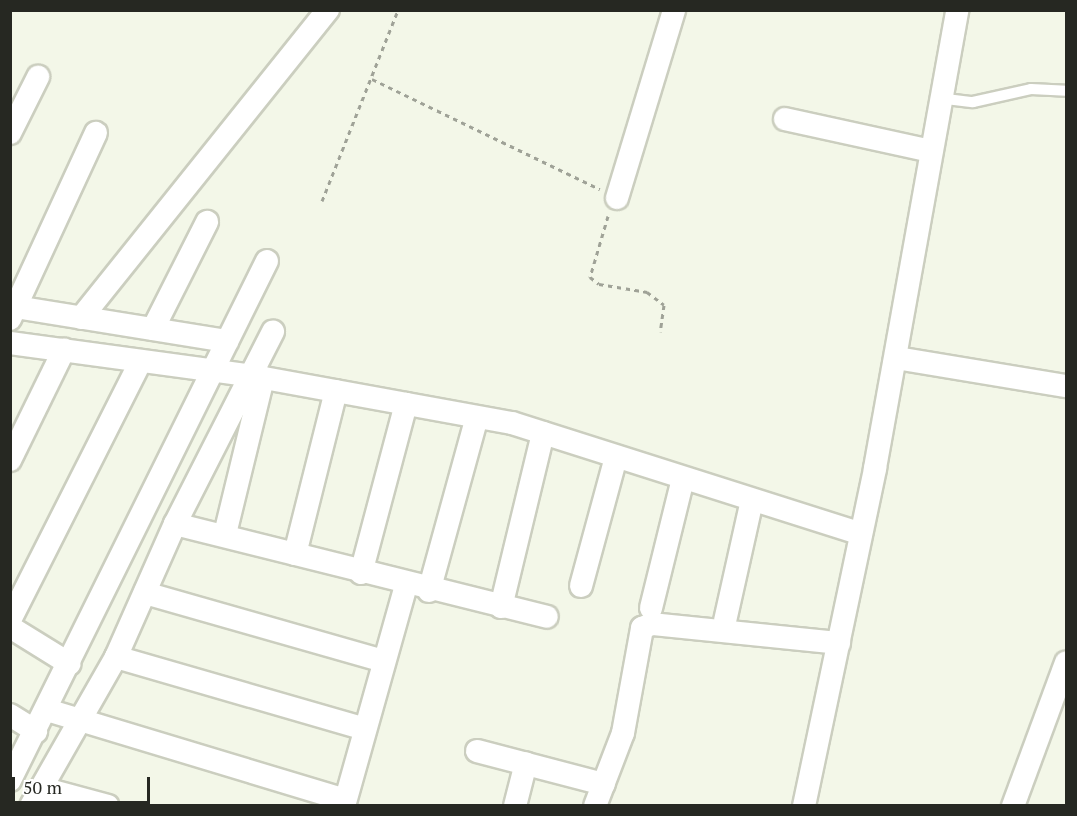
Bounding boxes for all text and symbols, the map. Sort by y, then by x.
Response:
scale bar [15,765,153,803]
text: 50 m [23,775,62,799]

